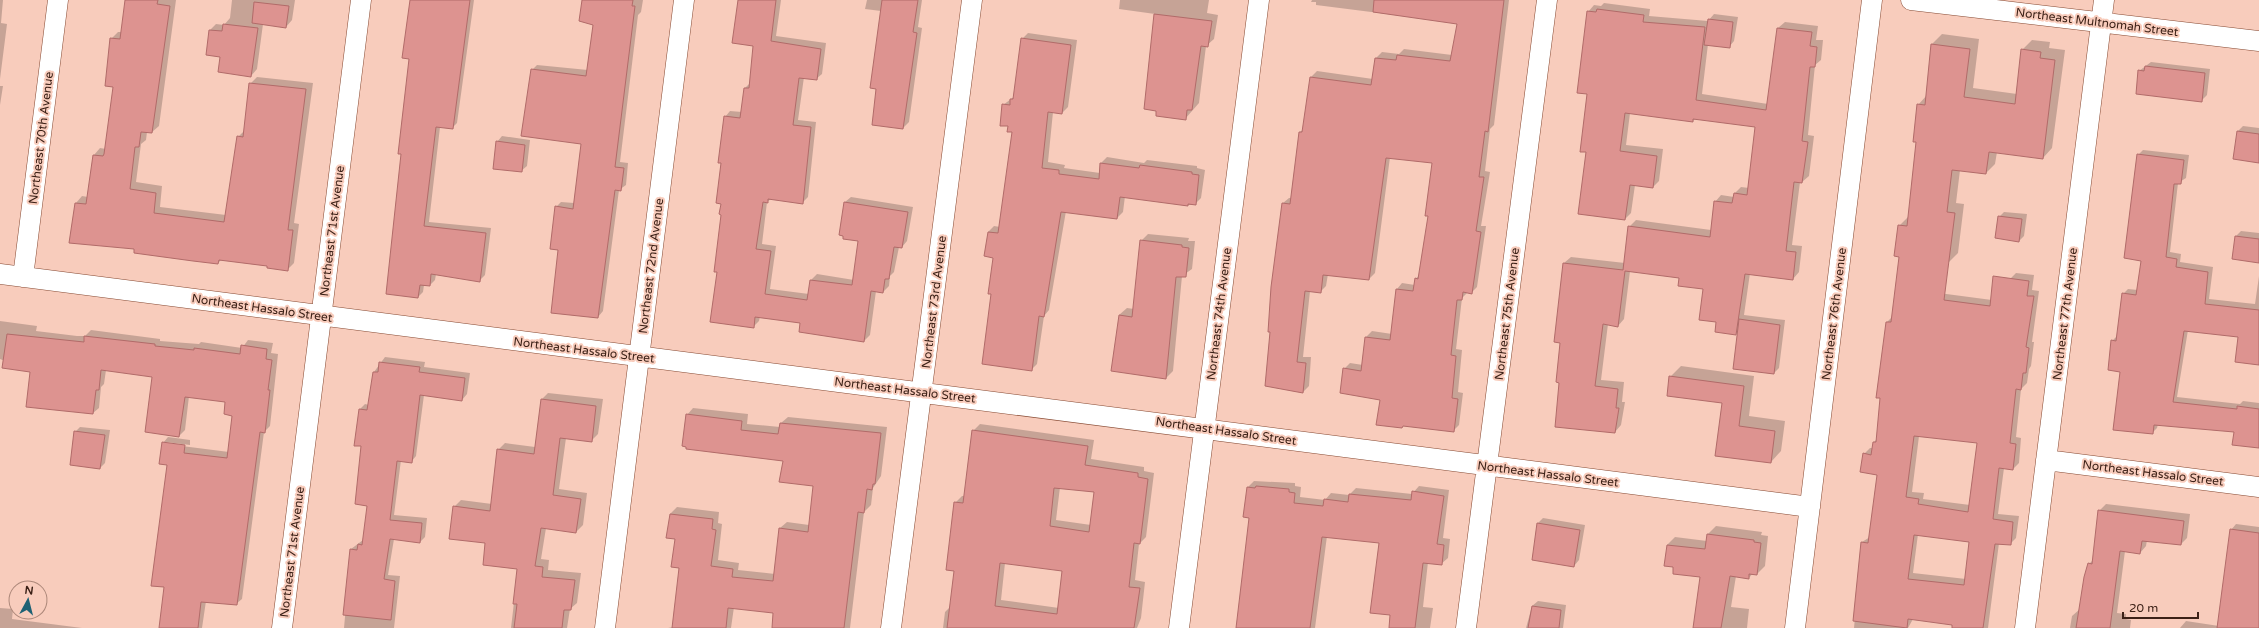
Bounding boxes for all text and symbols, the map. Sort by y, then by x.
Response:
street label: Northeast Multnomah Street [2015,5,2179,39]
street label: Northeast 70th Avenue [26,71,56,205]
street label: Northeast 71st Avenue [317,165,347,297]
street label: Northeast 72nd Avenue [636,197,666,334]
street label: Northeast 73rd Avenue [919,235,949,369]
street label: Northeast 74th Avenue [1204,247,1234,381]
street label: Northeast 75th Avenue [1492,247,1522,381]
street label: Northeast 76th Avenue [1819,247,1849,381]
street label: Northeast 77th Avenue [2050,247,2080,381]
street label: Northeast Hassalo Street [191,291,334,325]
street label: Northeast Hassalo Street [513,334,656,366]
street label: Northeast Hassalo Street [834,374,977,406]
street label: Northeast Hassalo Street [1155,414,1298,448]
street label: Northeast Hassalo Street [2082,457,2225,489]
street label: Northeast Hassalo Street [1477,458,1620,490]
street label: Northeast 71st Avenue [277,486,307,618]
north arrow [8,580,48,620]
text: N [24,584,34,598]
scale bar [2123,594,2198,620]
text: 20 m [2129,601,2158,615]

